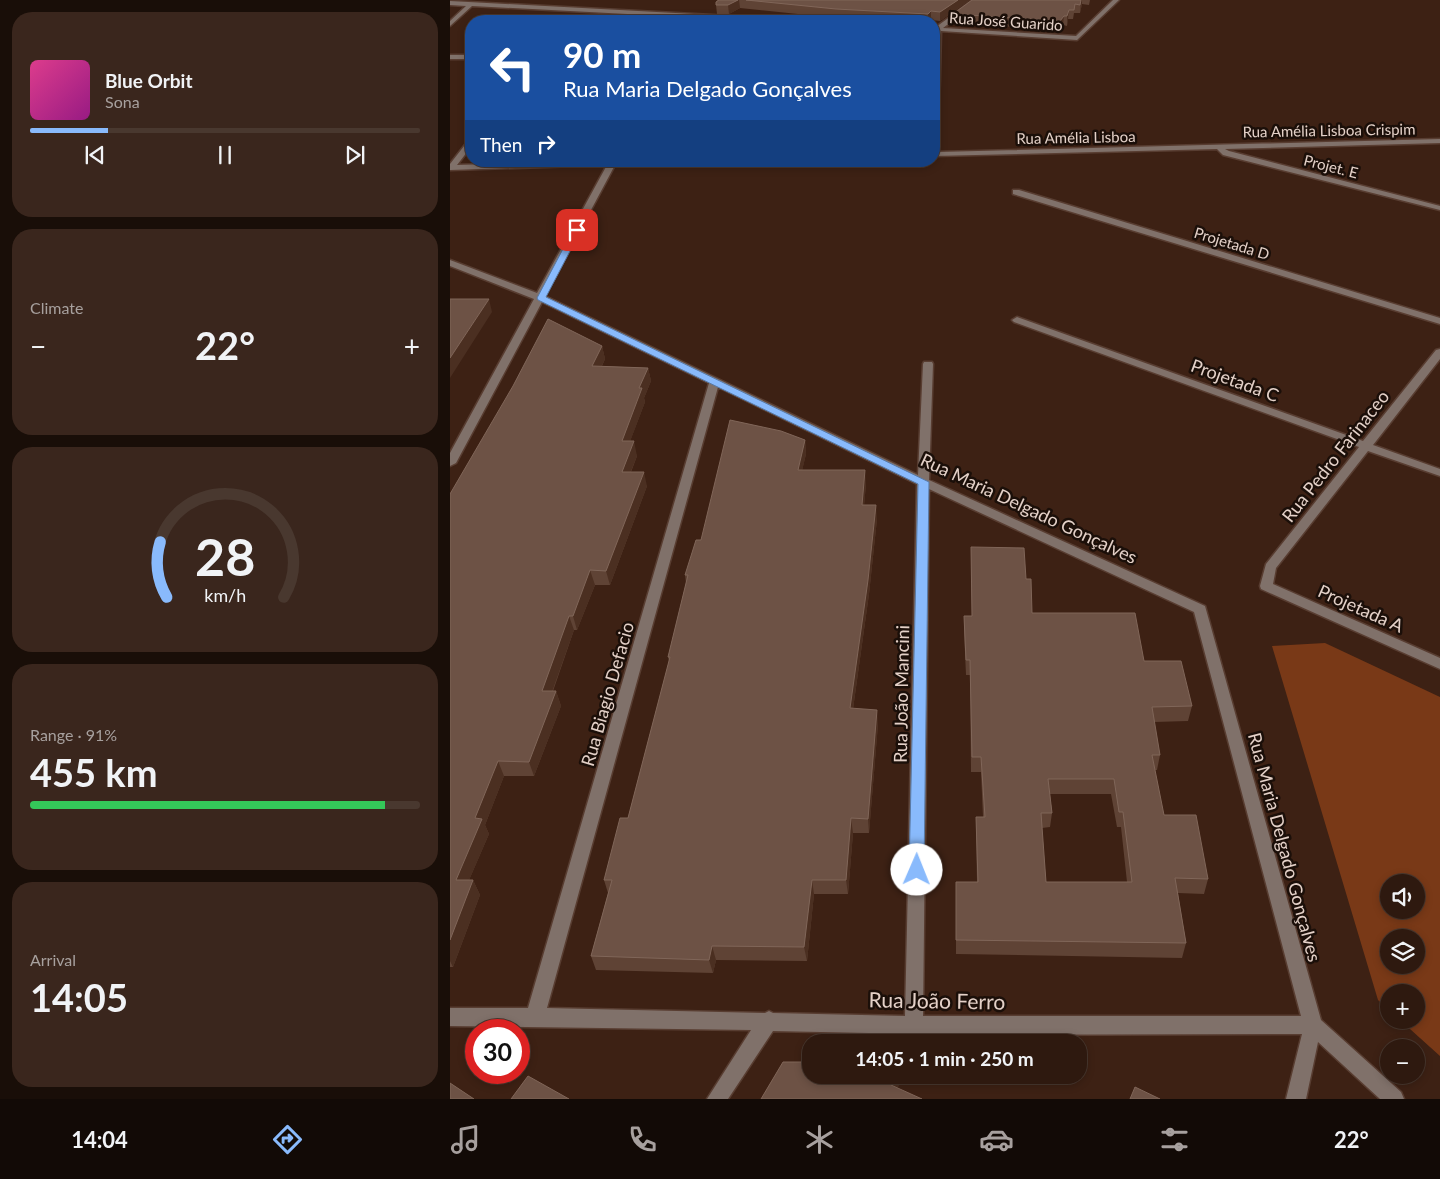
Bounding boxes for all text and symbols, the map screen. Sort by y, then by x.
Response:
street label: Rua José Guarido [949,8,1063,34]
text: 90 m [563,33,641,75]
icon: left [480,35,545,100]
text: Blue Orbit [105,69,193,92]
text: Rua Maria Delgado Gonçalves [563,75,852,102]
text: Sona [105,92,140,111]
street label: Rua Amélia Lisboa Crispim [1242,119,1416,141]
street label: Rua Amélia Lisboa [1016,127,1136,147]
icon: right [532,130,560,158]
text: Then [480,133,522,156]
icon: previous [81,141,109,169]
icon: pause [211,141,239,169]
icon: next [341,141,369,169]
street label: Projet. E [1302,151,1360,181]
pin [556,209,598,251]
icon: arrive [563,216,591,244]
street label: Projetada D [1192,223,1272,263]
text: Climate [30,298,83,317]
text: 22° [195,322,255,368]
text: − [30,329,46,363]
text: + [404,329,420,363]
street label: Projetada C [1188,354,1282,406]
street label: Rua Pedro Farinaceo [1277,386,1393,526]
street label: Rua Maria Delgado Gonçalves [917,448,1141,568]
text: 28 [195,525,255,587]
street label: Projetada A [1315,579,1408,637]
text: km/h [204,584,246,606]
street label: Rua Biagio Defacio [576,619,638,769]
street label: Rua João Mancini [889,625,913,763]
text: Range · 91% [30,725,117,744]
street label: Rua Maria Delgado Gonçalves [1244,730,1326,964]
text: 455 km [30,749,158,795]
position arrow [890,843,942,895]
map controls [1380,874,1425,1084]
button: sound [1380,874,1425,919]
button: layers [1380,929,1425,974]
text: Arrival [30,950,76,969]
text: 14:05 [30,974,128,1020]
button: + [1380,984,1425,1029]
street label: Rua João Ferro [869,986,1006,1014]
speed limit sign: 30 [465,1019,530,1084]
button: − [1380,1039,1425,1084]
text: 14:05 · 1 min · 250 m [855,1047,1034,1070]
icon: directions [270,1122,305,1157]
icon: music [448,1122,483,1157]
icon: phone [625,1122,660,1157]
icon: climate [802,1122,837,1157]
icon: car [979,1122,1014,1157]
icon: filters [1157,1122,1192,1157]
text: 14:04 [71,1126,128,1153]
text: 22° [1334,1126,1369,1153]

